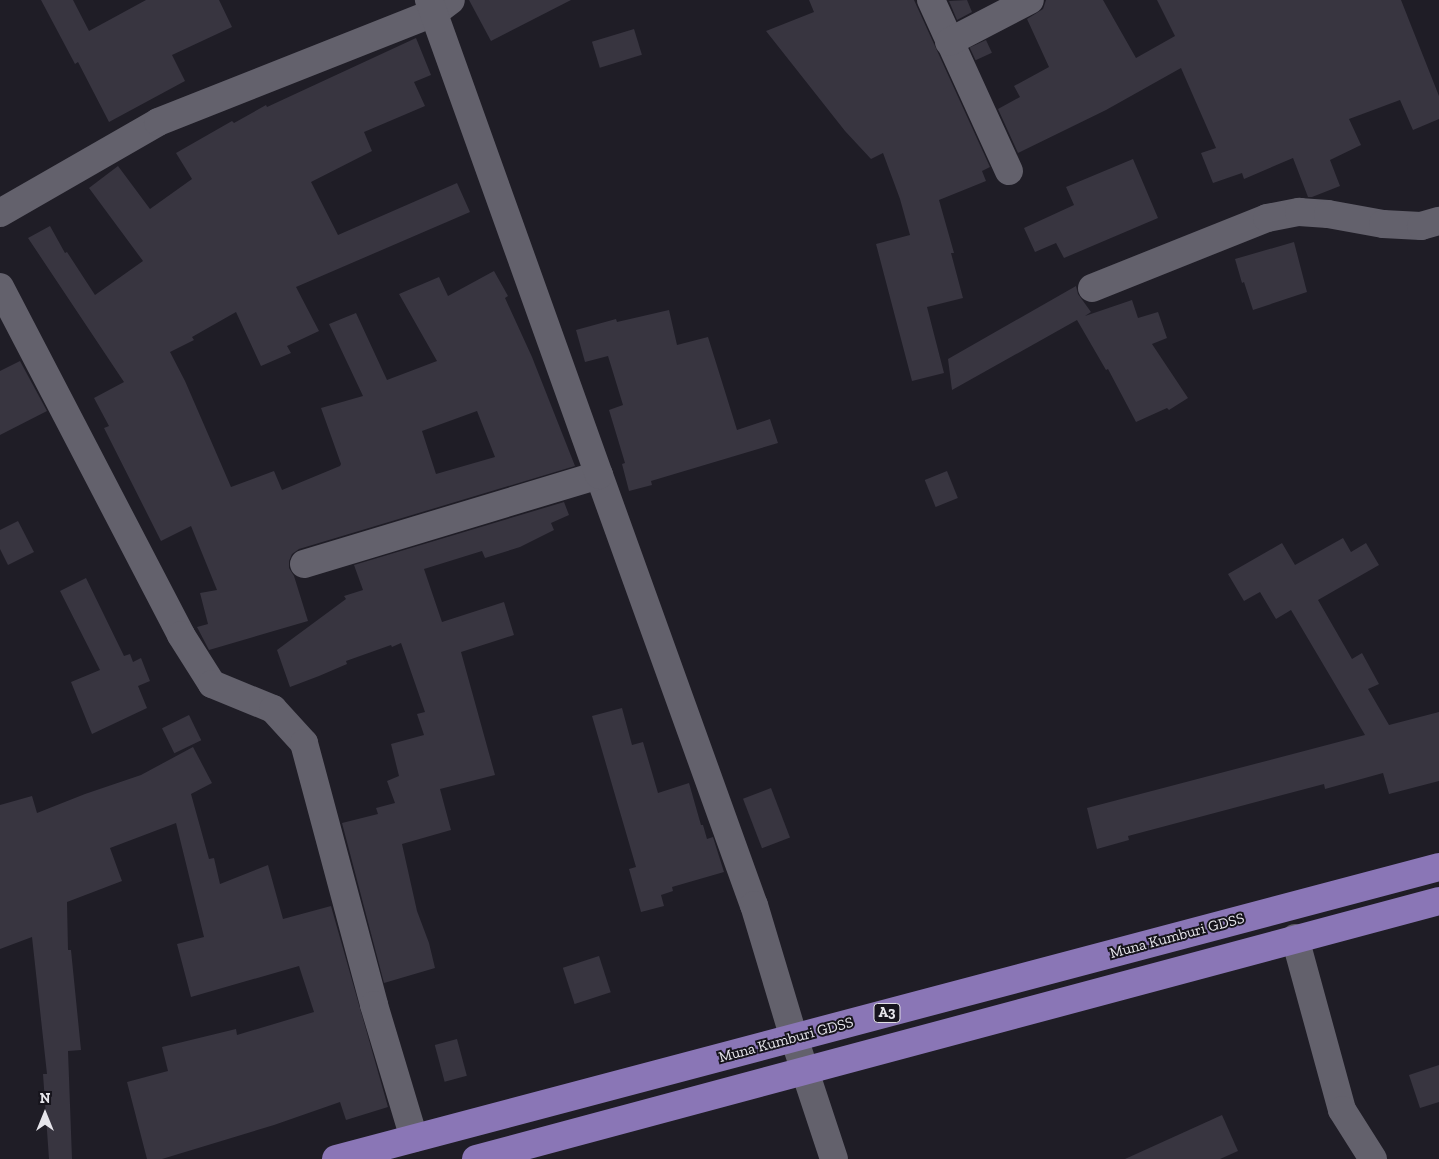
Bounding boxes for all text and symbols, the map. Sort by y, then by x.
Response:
street label: Muna Kumburi GDSS [1108,909,1246,963]
road number: A3 [873,1001,901,1024]
street label: Muna Kumburi GDSS [717,1013,855,1067]
north arrow [20,1089,70,1139]
text: N [40,1090,50,1107]

